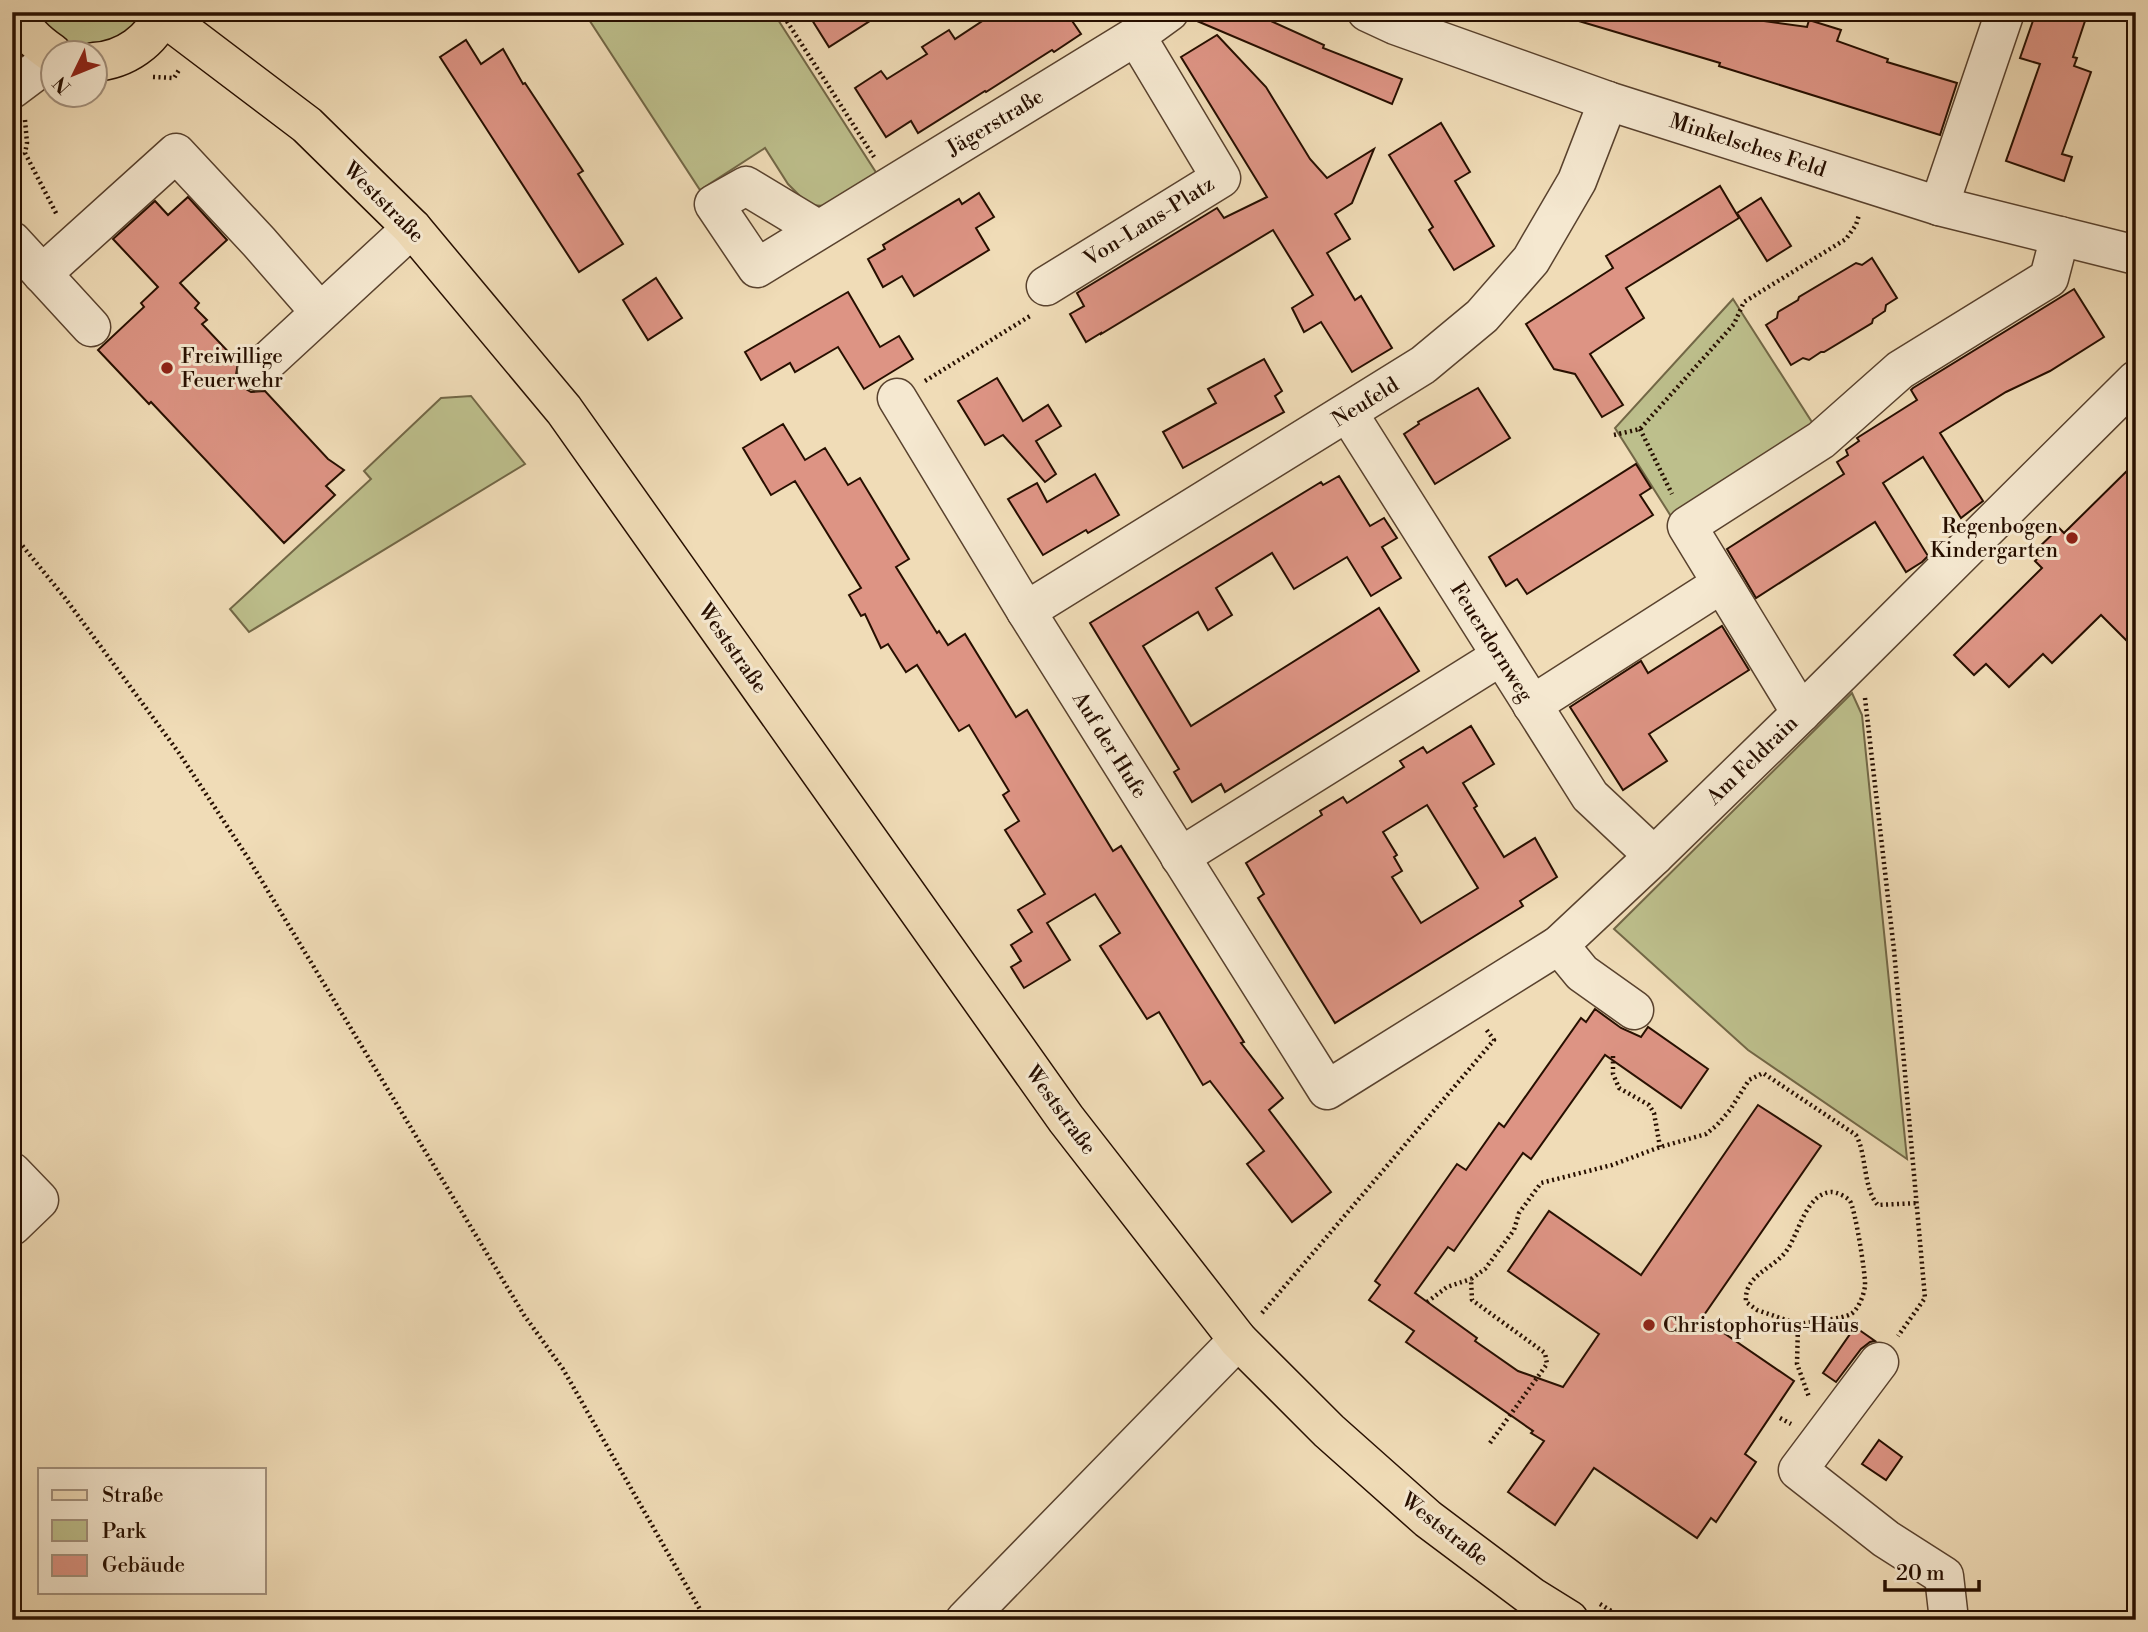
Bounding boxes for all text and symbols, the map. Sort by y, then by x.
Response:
north arrow [38,38,108,108]
text: N [48,71,76,99]
street label: Jägerstraße [941,84,1049,162]
street label: Minkelsches Feld [1666,108,1829,184]
street label: Weststraße [337,156,429,249]
street label: Von-Lans-Platz [1079,171,1220,273]
place label: Freiwillige Feuerwehr [181,344,283,394]
marker: Freiwillige Feuerwehr [159,360,175,376]
street label: Neufeld [1327,372,1404,433]
place label: Regenbogen Kindergarten [1930,514,2058,564]
marker: Regenbogen Kindergarten [2064,530,2080,546]
street label: Feuerdornweg [1444,578,1538,707]
street label: Weststraße [691,598,773,699]
street label: Auf der Hufe [1066,687,1152,804]
street label: Am Feldrain [1701,710,1804,812]
street label: Weststraße [1019,1060,1101,1160]
place label: Christophorus-Haus [1663,1313,1859,1339]
marker: Christophorus-Haus [1641,1317,1657,1333]
legend [38,1468,266,1594]
text: Straße [102,1483,164,1509]
street label: Weststraße [1395,1487,1493,1572]
text: Park [102,1519,147,1545]
scale bar [1885,1548,1980,1592]
text: Gebäude [102,1553,185,1579]
text: 20 m [1896,1561,1945,1587]

